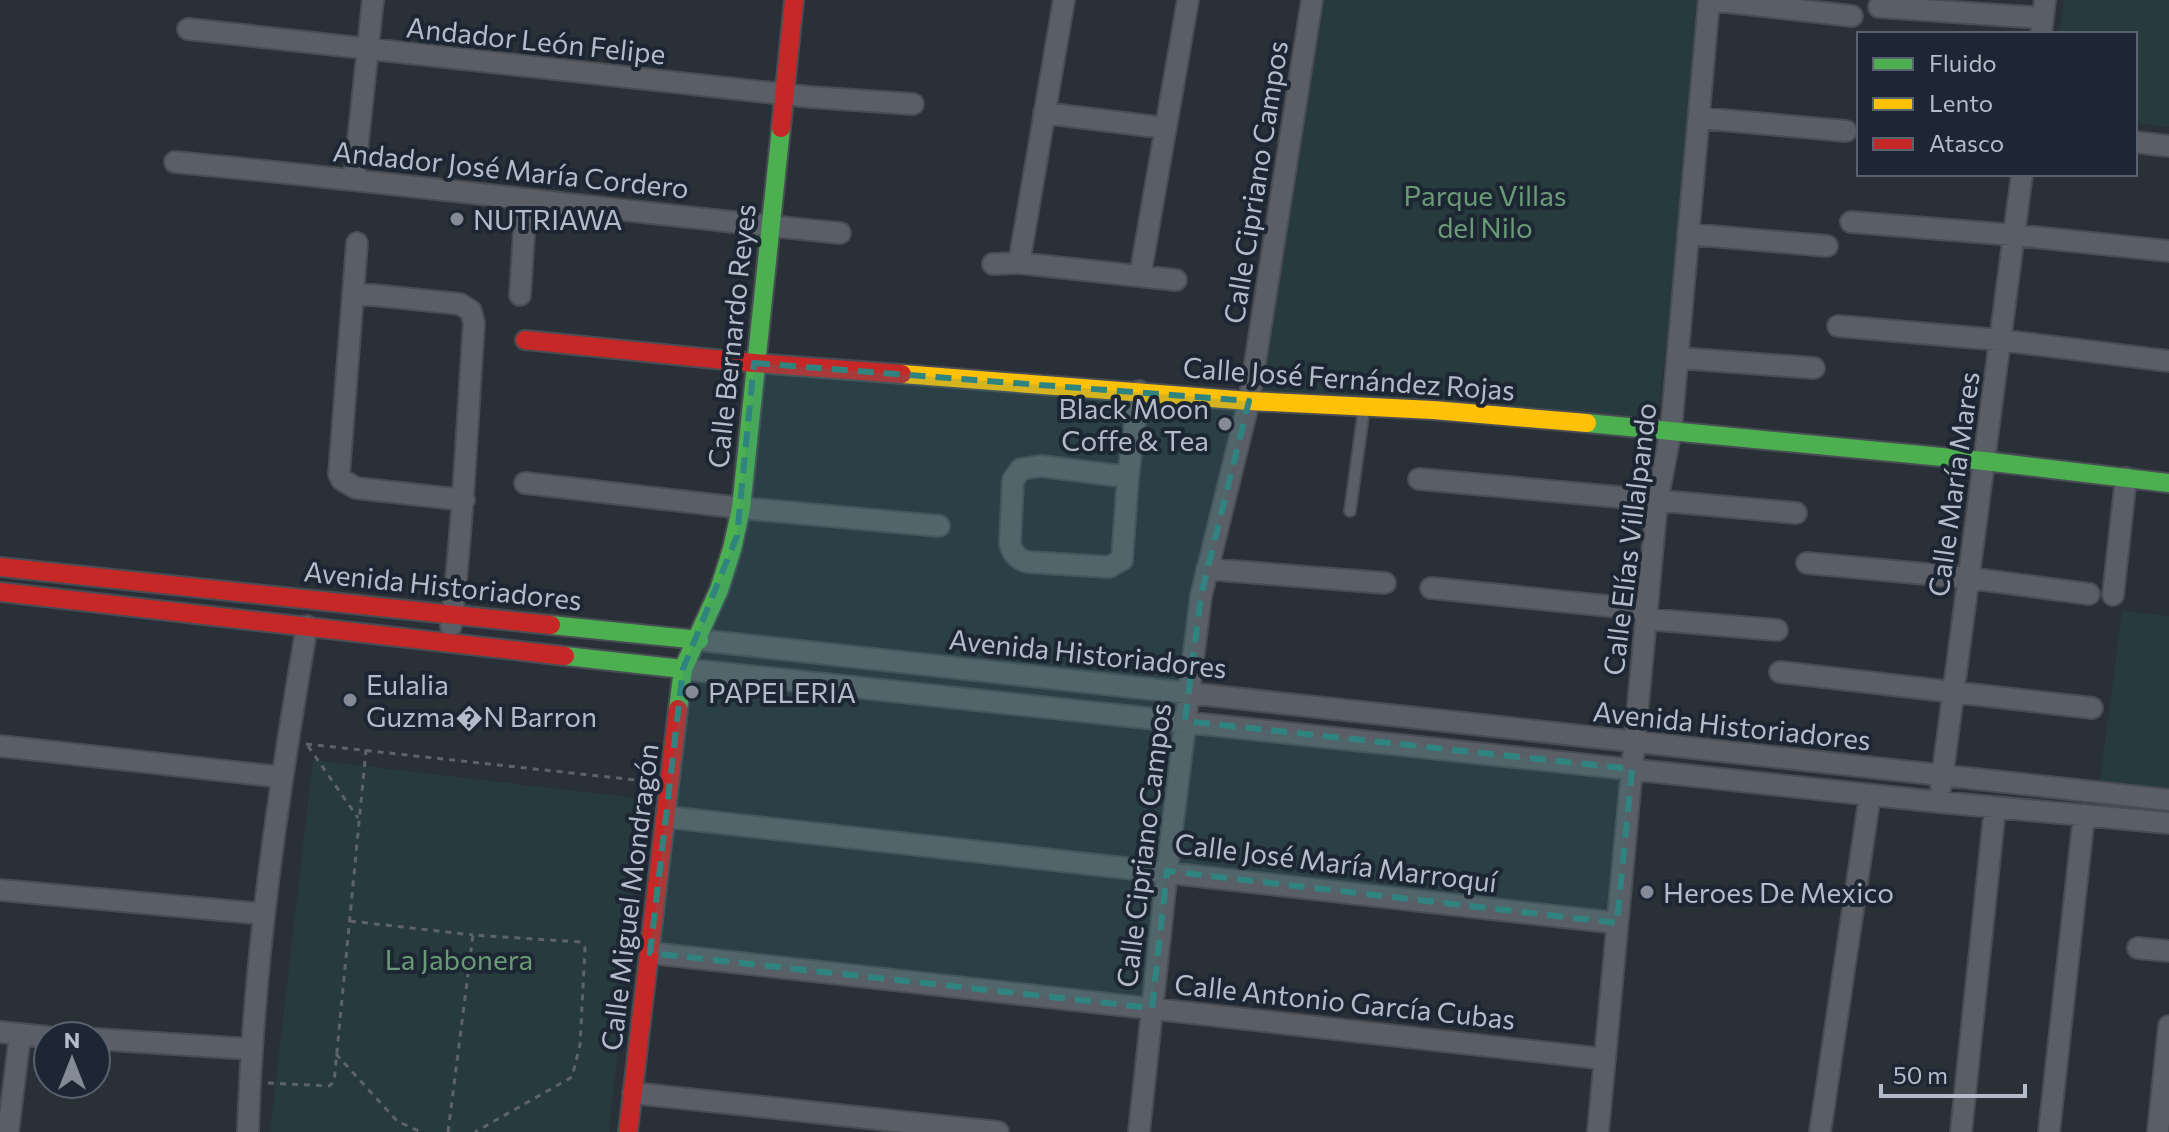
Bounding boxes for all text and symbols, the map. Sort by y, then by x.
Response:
street label: Andador León Felipe [405,9,667,71]
legend [1857,32,2137,176]
street label: Calle Cipriano Campos [1216,38,1294,326]
text: Fluido [1929,48,1997,77]
text: Lento [1929,88,1993,117]
text: Atasco [1929,128,2004,157]
street label: Andador José María Cordero [331,133,691,205]
park label: Parque Villas del Nilo [1403,178,1567,244]
place label: NUTRIAWA [473,202,622,236]
street label: Calle Bernardo Reyes [700,202,762,470]
marker: NUTRIAWA [448,210,466,228]
street label: Calle José Fernández Rojas [1182,349,1516,407]
street label: Calle María Mares [1920,369,1986,599]
place label: Black Moon Coffe & Tea [1059,391,1209,457]
street label: Calle Elías Villalpando [1595,401,1663,677]
marker: Black Moon Coffe & Tea [1216,415,1234,433]
street label: Avenida Historiadores [302,553,584,617]
street label: Avenida Historiadores [947,621,1229,685]
place label: Eulalia Guzma�N Barron [366,667,597,733]
place label: PAPELERIA [708,675,856,709]
marker: PAPELERIA [683,683,701,701]
marker: Eulalia Guzma�N Barron [341,691,359,709]
street label: Avenida Historiadores [1591,693,1873,757]
street label: Calle Cipriano Campos [1109,701,1177,989]
street label: Calle Miguel Mondragón [593,742,665,1052]
street label: Calle José María Marroquí [1173,825,1500,899]
place label: Heroes De Mexico [1663,875,1894,909]
marker: Heroes De Mexico [1638,883,1656,901]
park label: La Jabonera [385,942,533,976]
street label: Calle Antonio García Cubas [1173,966,1517,1036]
north arrow [32,1020,112,1100]
text: N [64,1026,80,1053]
scale bar [1881,1048,2025,1098]
text: 50 m [1893,1060,1948,1089]

